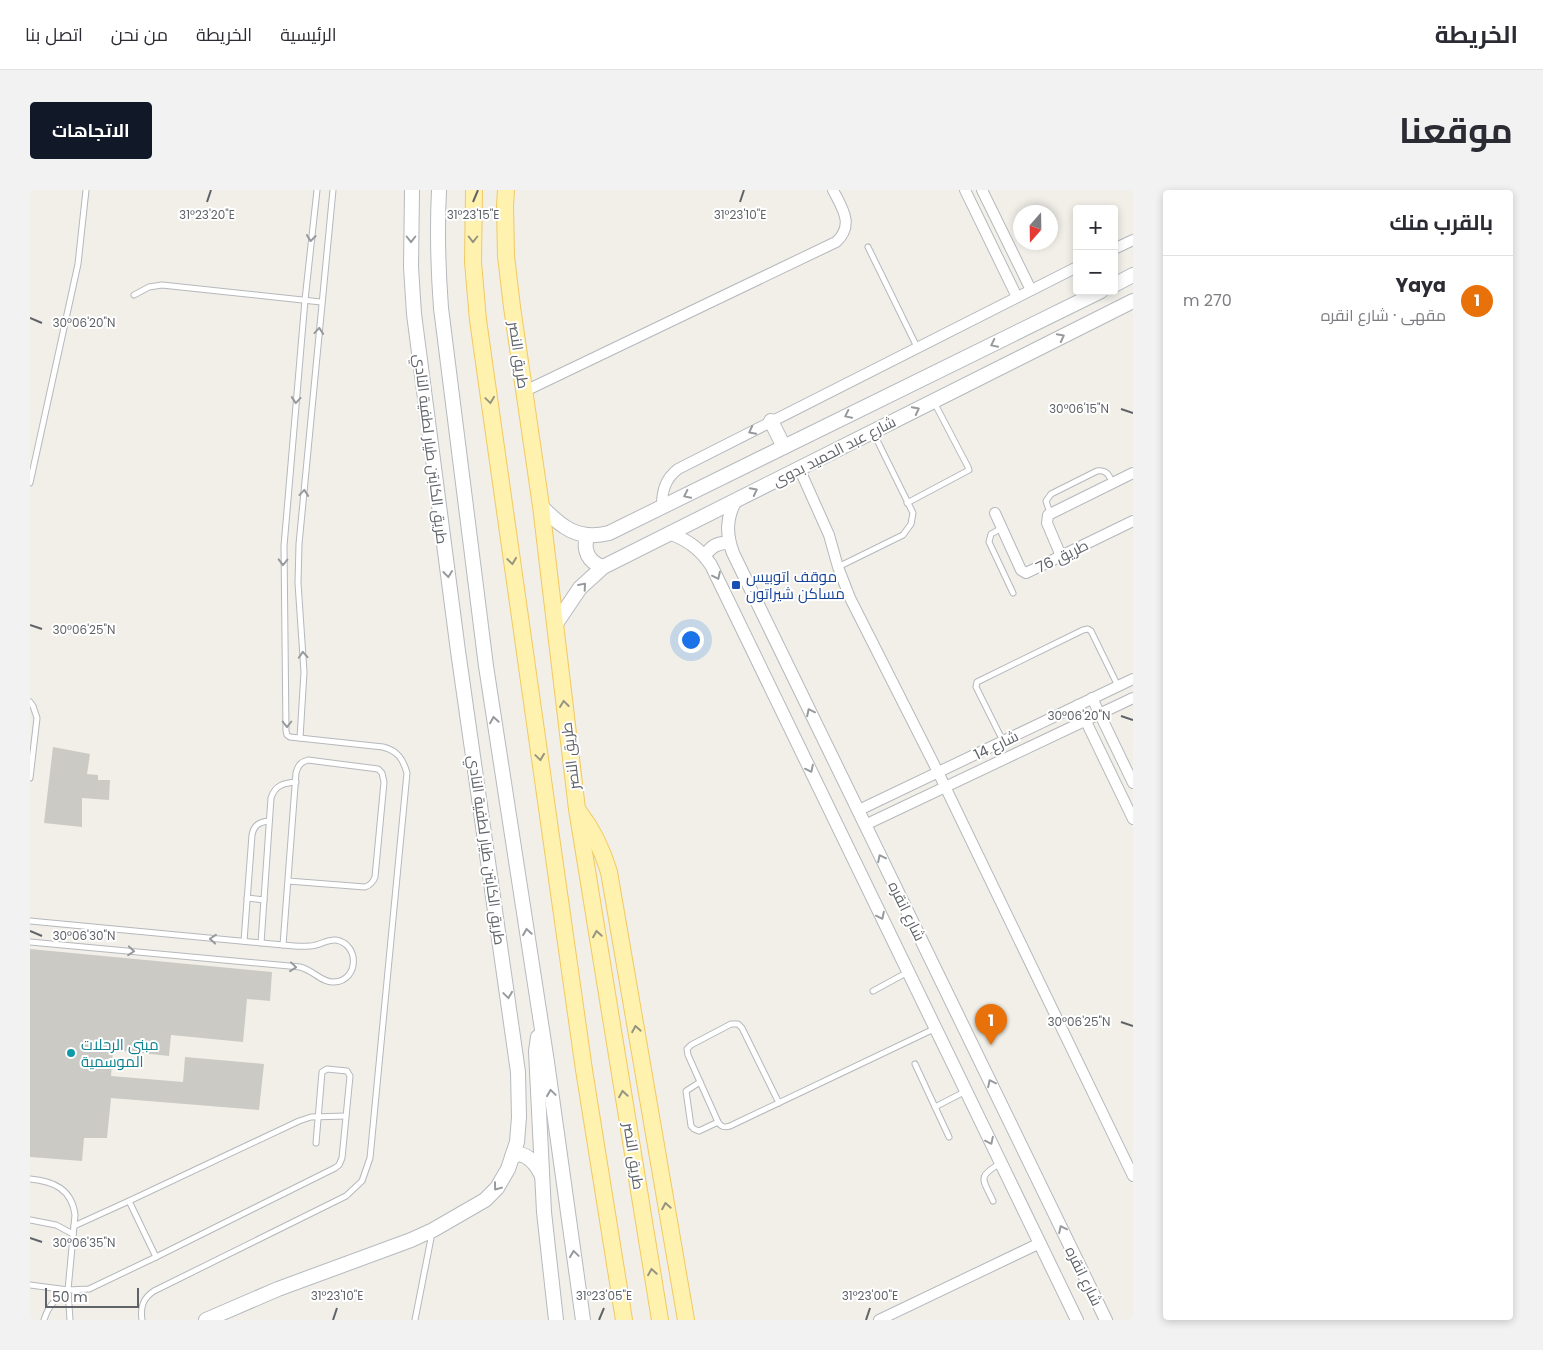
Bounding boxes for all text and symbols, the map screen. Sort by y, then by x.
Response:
text: الخريطة [1435,18,1518,51]
text: اتصل بنا [25,22,83,47]
text: من نحن [111,22,168,47]
text: الخريطة [196,22,252,47]
text: الرئيسية [280,22,337,47]
button: الاتجاهات [30,102,152,159]
text: موقعنا [1399,106,1513,155]
north arrow [1013,205,1058,250]
map controls [1073,205,1118,295]
button: + [1073,205,1118,250]
text: 31°23'20"E [179,206,235,223]
text: 31°23'15"E [447,206,499,223]
text: 31°23'10"E [714,206,766,223]
text: بالقرب منك [1389,208,1493,237]
one-way arrow [306,235,317,243]
one-way arrow [406,235,416,243]
one-way arrow [468,235,478,243]
button: − [1073,250,1118,295]
text: Yaya [1395,272,1446,299]
text: 270 m [1183,289,1232,312]
text: 1 [1474,289,1480,312]
text: مقهى · شارع انقره [1321,304,1446,327]
text: 30°06'20"N [53,314,115,331]
street label: طريق النصر [504,319,534,390]
one-way arrow [313,327,324,335]
one-way arrow [1056,333,1065,344]
one-way arrow [990,337,999,348]
street label: طريق الكابتن طيار لطفية النادي [407,353,453,545]
one-way arrow [291,396,302,404]
one-way arrow [484,396,494,404]
text: 30°06'15"N [1049,400,1109,417]
one-way arrow [910,406,919,416]
one-way arrow [844,409,853,419]
street label: شارع عبد الحميد بدوى [769,411,900,492]
one-way arrow [748,425,757,435]
one-way arrow [749,487,758,497]
one-way arrow [298,488,309,496]
one-way arrow [683,488,692,499]
street label: طريق 76 [1032,534,1092,578]
one-way arrow [507,557,517,565]
one-way arrow [278,558,288,566]
place label: موقف اتوبيس مساكن شيراتون [746,566,845,604]
one-way arrow [442,570,453,578]
one-way arrow [710,571,721,580]
marker: موقف اتوبيس مساكن شيراتون [730,579,742,591]
one-way arrow [577,582,586,591]
text: 30°06'25"N [53,621,115,638]
your location [678,627,704,653]
one-way arrow [297,651,308,659]
one-way arrow [559,699,570,707]
text: 30°06'20"N [1048,707,1110,724]
one-way arrow [806,708,817,717]
one-way arrow [490,716,500,724]
one-way arrow [282,721,292,729]
street label: طريق النصر [555,721,585,792]
street label: شارع 14 [970,725,1022,766]
one-way arrow [534,753,545,761]
street label: طريق الكابتن طيار لطفية النادي [461,754,511,946]
one-way arrow [804,764,814,773]
one-way arrow [877,854,888,863]
street label: شارع انقره [883,878,930,945]
one-way arrow [875,911,885,920]
text: 30°06'30"N [52,927,116,944]
one-way arrow [522,928,532,937]
one-way arrow [593,930,603,938]
one-way arrow [209,933,217,944]
one-way arrow [127,946,135,957]
one-way arrow [289,961,297,972]
one-way arrow [502,990,512,999]
pin: 1 [975,1004,1007,1045]
text: 30°06'25"N [1048,1013,1110,1030]
one-way arrow [631,1025,641,1033]
place label: مبنى الرحلات الموسمية [81,1034,159,1072]
marker: مبنى الرحلات الموسمية [65,1047,77,1059]
one-way arrow [987,1079,997,1088]
one-way arrow [546,1089,557,1097]
one-way arrow [619,1090,629,1099]
street label: طريق النصر [618,1120,650,1191]
one-way arrow [984,1136,994,1145]
one-way arrow [494,1181,503,1190]
one-way arrow [662,1202,672,1211]
one-way arrow [1058,1225,1068,1234]
text: 30°06'35"N [52,1234,116,1251]
street label: شارع انقره [1060,1243,1107,1310]
one-way arrow [569,1250,580,1258]
one-way arrow [648,1268,658,1276]
scale bar [45,1285,139,1308]
text: 50 m [52,1287,88,1307]
text: 31°23'10"E [311,1287,363,1304]
text: 31°23'05"E [576,1287,632,1304]
text: 31°23'00"E [842,1287,898,1304]

